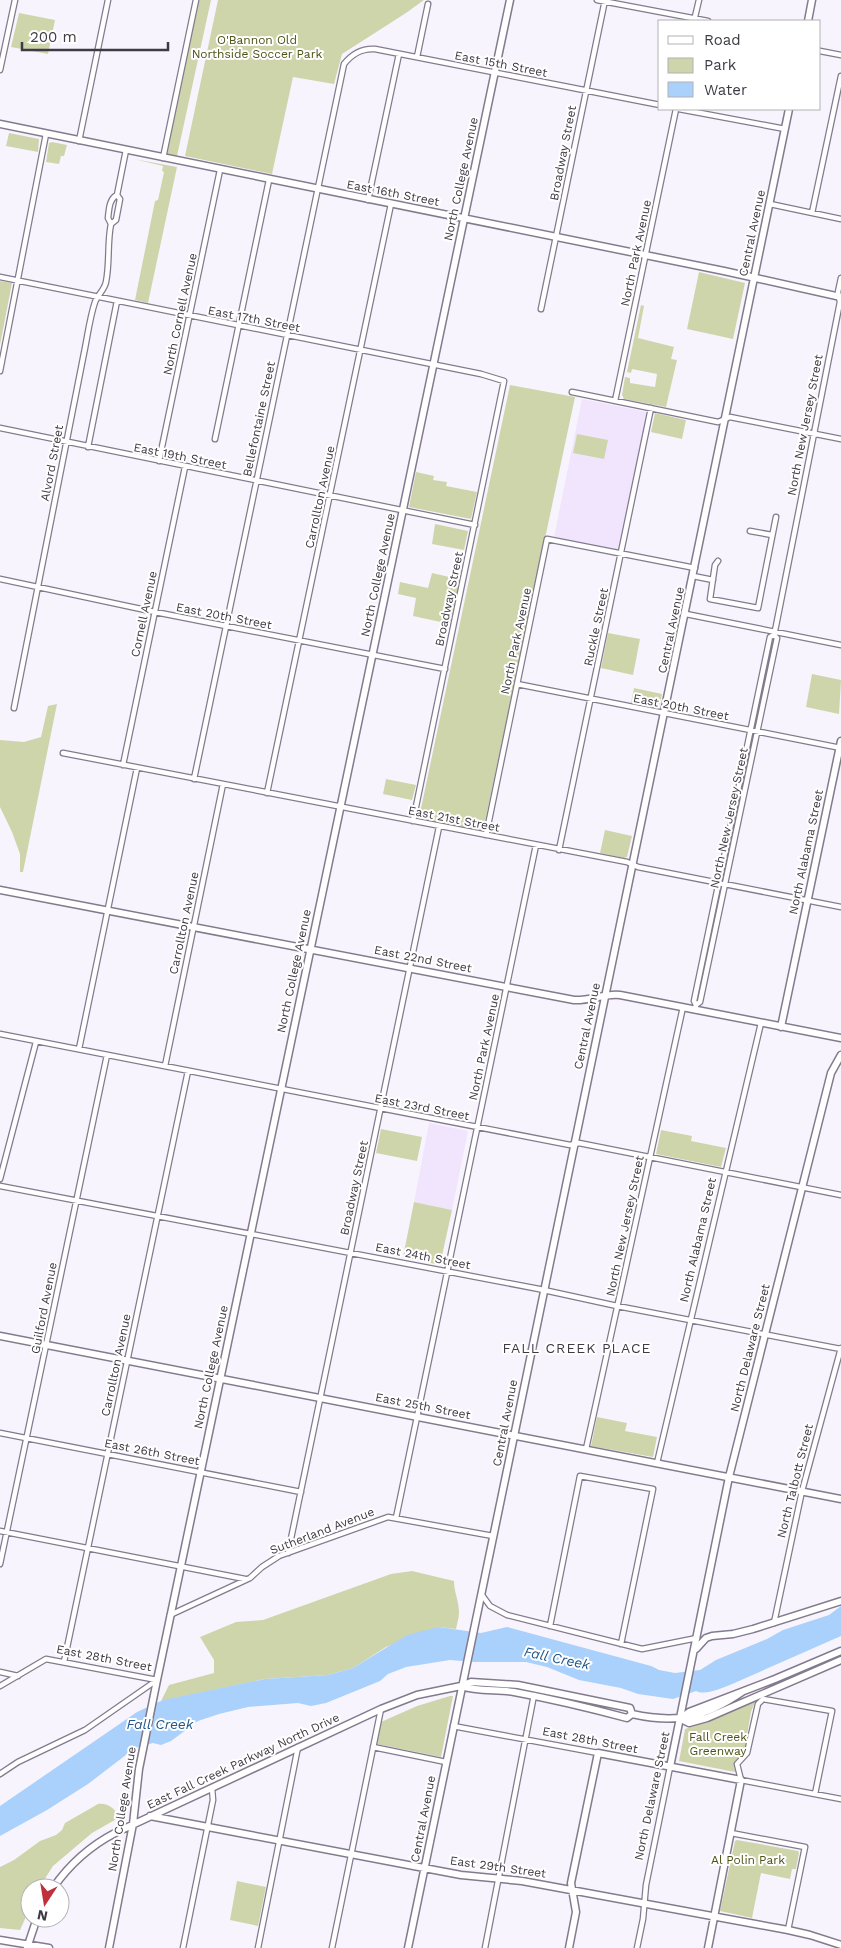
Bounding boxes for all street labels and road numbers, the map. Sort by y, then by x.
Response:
street label: East 15th Street [454,48,548,80]
street label: Broadway Street [547,104,579,202]
street label: North College Avenue [441,116,481,242]
street label: East 16th Street [345,177,441,209]
street label: Central Avenue [736,188,768,278]
street label: North Park Avenue [618,198,654,308]
street label: North Cornell Avenue [160,252,200,376]
street label: East 17th Street [207,303,301,335]
street label: North New Jersey Street [784,353,826,497]
street label: Bellefontaine Street [240,360,278,478]
street label: Alvord Street [38,424,66,502]
street label: East 19th Street [132,440,228,472]
street label: Carrollton Avenue [302,444,338,550]
street label: North College Avenue [358,512,398,638]
street label: Broadway Street [432,550,466,648]
street label: Cornell Avenue [128,570,160,658]
street label: Central Avenue [655,585,687,675]
street label: North Park Avenue [498,586,534,696]
street label: Ruckle Street [581,587,611,667]
street label: East 20th Street [175,600,273,632]
street label: East 20th Street [632,691,730,723]
street label: North New Jersey Street [707,746,751,890]
street label: North Alabama Street [786,788,826,916]
street label: East 21st Street [407,803,501,835]
street label: Carrollton Avenue [166,870,202,976]
street label: North College Avenue [274,908,314,1034]
street label: East 22nd Street [373,943,473,975]
street label: Central Avenue [571,981,603,1071]
street label: North Park Avenue [466,992,502,1102]
street label: East 23rd Street [373,1091,471,1123]
street label: Broadway Street [337,1139,371,1237]
street label: North New Jersey Street [603,1154,647,1298]
street label: North Alabama Street [677,1176,719,1304]
street label: East 24th Street [374,1240,472,1272]
street label: Guilford Avenue [28,1261,60,1355]
street label: North Delaware Street [727,1283,773,1413]
street label: North College Avenue [191,1304,231,1430]
street label: Carrollton Avenue [98,1312,134,1418]
street label: Central Avenue [490,1378,520,1468]
street label: East 25th Street [374,1390,472,1422]
street label: North Talbott Street [774,1422,816,1540]
street label: East 26th Street [103,1436,201,1468]
street label: Sutherland Avenue [268,1505,376,1557]
street label: East 28th Street [55,1642,153,1674]
street label: East Fall Creek Parkway North Drive [145,1710,342,1812]
street label: East 28th Street [541,1724,639,1756]
street label: North Delaware Street [631,1730,673,1862]
street label: North College Avenue [105,1746,139,1872]
street label: Central Avenue [408,1774,438,1864]
street label: East 29th Street [449,1853,547,1881]

